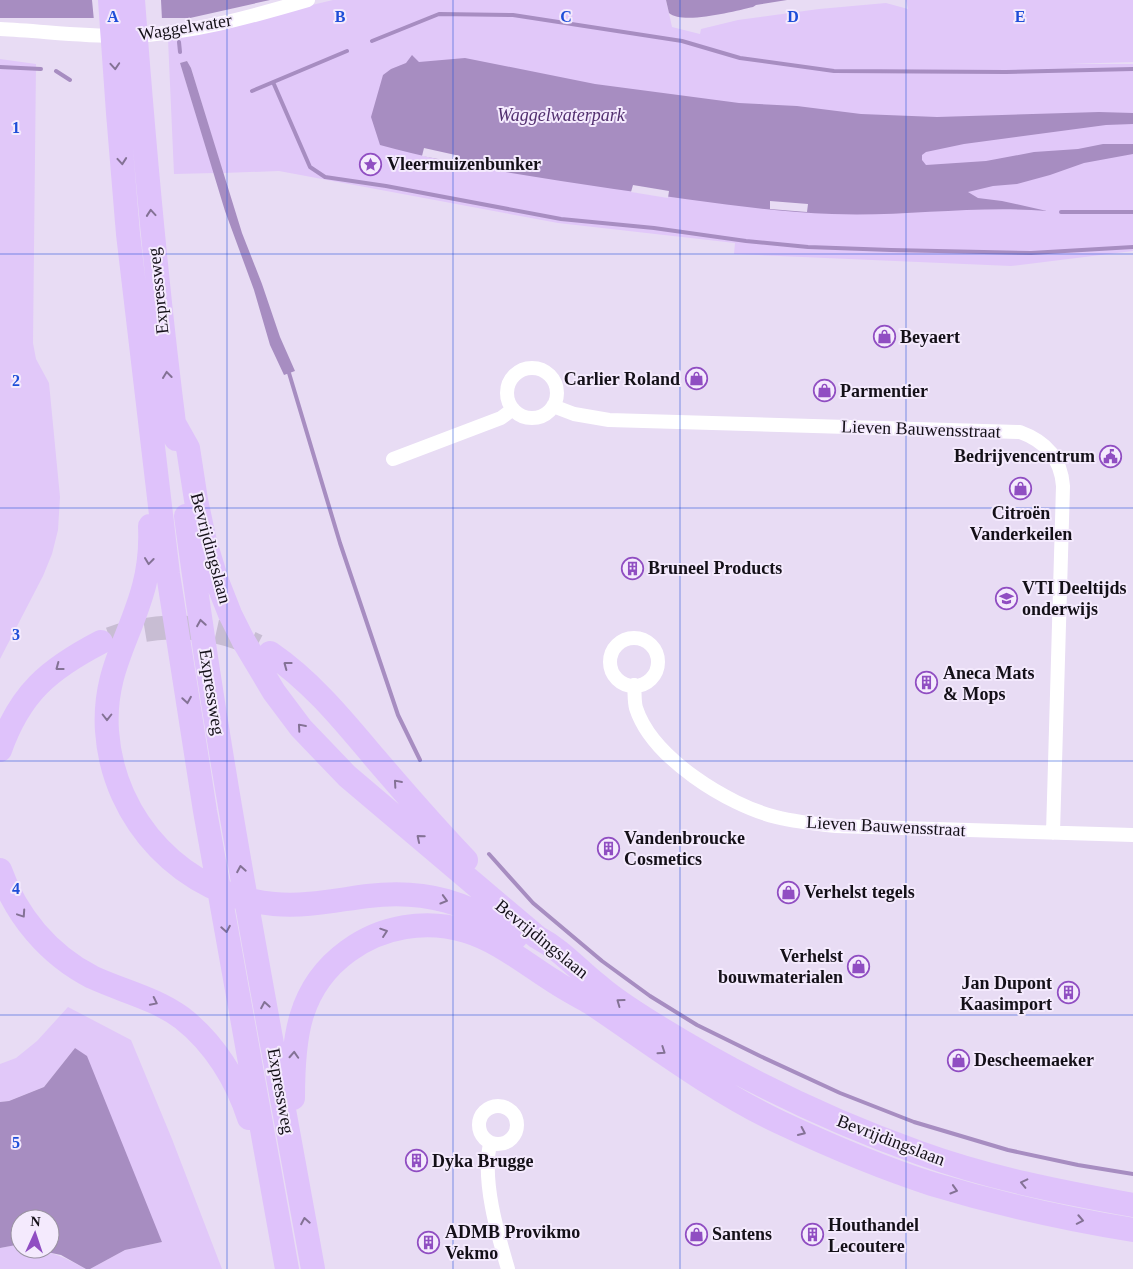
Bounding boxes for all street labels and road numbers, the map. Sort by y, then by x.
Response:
street label: Waggelwater [137,10,233,44]
street label: Expressweg [144,247,172,335]
street label: Lieven Bauwensstraat [841,416,1001,442]
street label: Bevrijdingslaan [187,490,235,606]
street label: Expressweg [195,647,229,737]
street label: Lieven Bauwensstraat [806,812,966,840]
street label: Bevrijdingslaan [491,895,593,983]
street label: Expressweg [264,1046,298,1136]
street label: Bevrijdingslaan [834,1110,948,1170]

